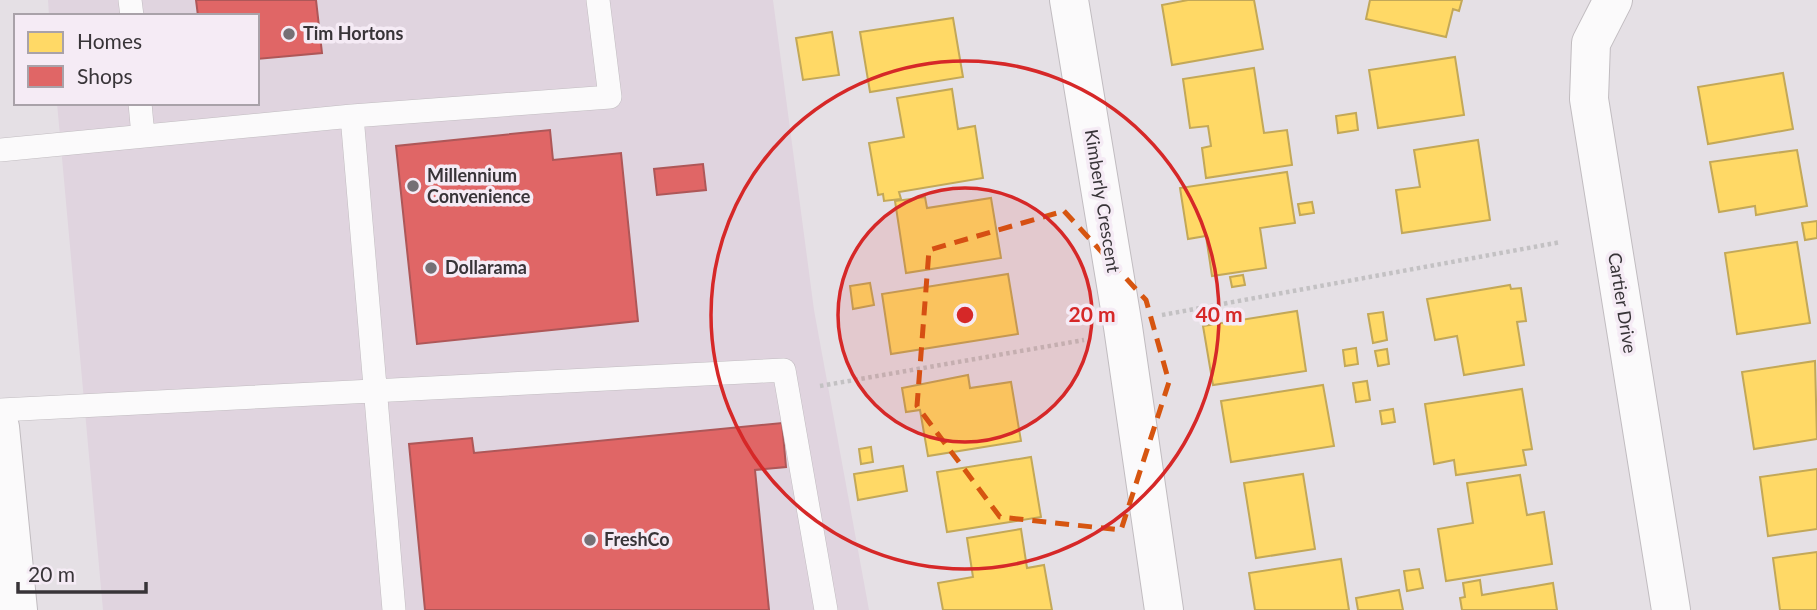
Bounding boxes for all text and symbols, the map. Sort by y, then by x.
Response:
legend [14,14,259,105]
place label: Tim Hortons [303,22,404,44]
marker: Tim Hortons [281,26,297,42]
text: Homes [77,28,142,53]
text: Shops [77,63,133,88]
street label: Kimberly Crescent [1081,128,1125,275]
place label: Millennium Convenience [427,164,531,207]
marker: Millennium Convenience [405,178,421,194]
street label: Cartier Drive [1604,251,1642,355]
place label: Dollarama [445,256,527,278]
marker: Dollarama [423,260,439,276]
text: 20 m [1068,301,1116,326]
text: 40 m [1195,301,1243,326]
centre of rings [953,303,977,327]
place label: FreshCo [604,528,669,550]
marker: FreshCo [582,532,598,548]
scale bar [18,550,145,594]
text: 20 m [28,561,75,586]

